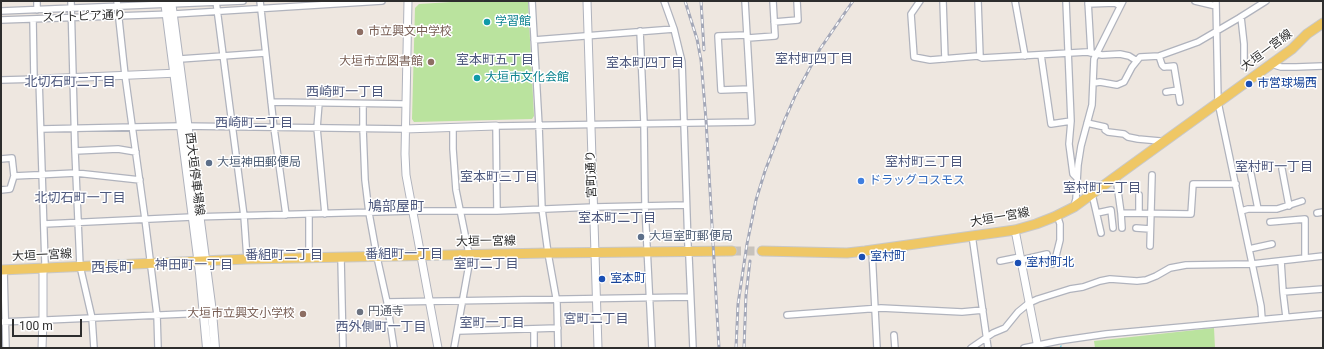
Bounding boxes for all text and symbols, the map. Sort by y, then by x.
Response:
street label: スイトピア通り [42,8,126,26]
place label: 学習館 [495,15,531,29]
marker: 学習館 [482,17,492,27]
place label: 市立興文中学校 [368,25,452,39]
marker: 市立興文中学校 [355,27,365,37]
street label: 大垣一宮線 [1239,27,1295,75]
district label: 室村町四丁目 [775,52,853,68]
district label: 室本町五丁目 [456,53,534,69]
place label: 大垣市立図書館 [339,55,423,69]
district label: 室本町四丁目 [606,56,684,72]
marker: 大垣市立図書館 [426,57,436,67]
place label: 大垣市文化会館 [485,71,569,85]
marker: 大垣市文化会館 [472,73,482,83]
district label: 北切石町二丁目 [25,75,115,91]
place label: 市営球場西 [1257,77,1317,91]
marker: 市営球場西 [1244,79,1254,89]
district label: 西崎町一丁目 [306,85,384,101]
district label: 西崎町二丁目 [215,116,293,132]
street label: 西大垣停車場線 [182,131,206,217]
street label: 宮町通り [584,150,600,198]
district label: 室村町三丁目 [885,155,963,171]
place label: 大垣神田郵便局 [217,156,301,170]
marker: 大垣神田郵便局 [204,158,214,168]
district label: 室村町一丁目 [1235,160,1313,176]
district label: 室本町三丁目 [460,170,538,186]
place label: ドラッグコスモス [869,174,965,188]
marker: ドラッグコスモス [856,176,866,186]
district label: 室村町二丁目 [1063,181,1141,197]
district label: 北切石町一丁目 [35,191,125,207]
district label: 鳩部屋町 [368,199,424,215]
street label: 大垣一宮線 [969,206,1031,230]
district label: 室本町二丁目 [578,211,656,227]
place label: 大垣室町郵便局 [649,230,733,244]
marker: 大垣室町郵便局 [636,232,646,242]
street label: 大垣一宮線 [456,234,516,250]
street label: 大垣一宮線 [12,247,72,265]
district label: 番組町一丁目 [365,247,443,263]
district label: 番組町二丁目 [245,248,323,264]
place label: 室村町 [870,250,906,264]
marker: 室村町 [857,252,867,262]
place label: 室村町北 [1026,256,1074,270]
district label: 室町二丁目 [454,257,518,273]
district label: 神田町一丁目 [155,258,233,274]
marker: 室村町北 [1013,258,1023,268]
district label: 西長町 [91,260,133,276]
place label: 室本町 [610,272,646,286]
marker: 室本町 [597,274,607,284]
place label: 円通寺 [368,305,404,319]
place label: 大垣市立興文小学校 [187,307,295,321]
marker: 円通寺 [355,307,365,317]
marker: 大垣市立興文小学校 [298,309,308,319]
scale bar [14,311,84,337]
district label: 宮町二丁目 [564,312,628,328]
district label: 室町一丁目 [460,316,524,332]
text: 100 m [19,319,53,333]
district label: 西外側町一丁目 [336,320,426,336]

